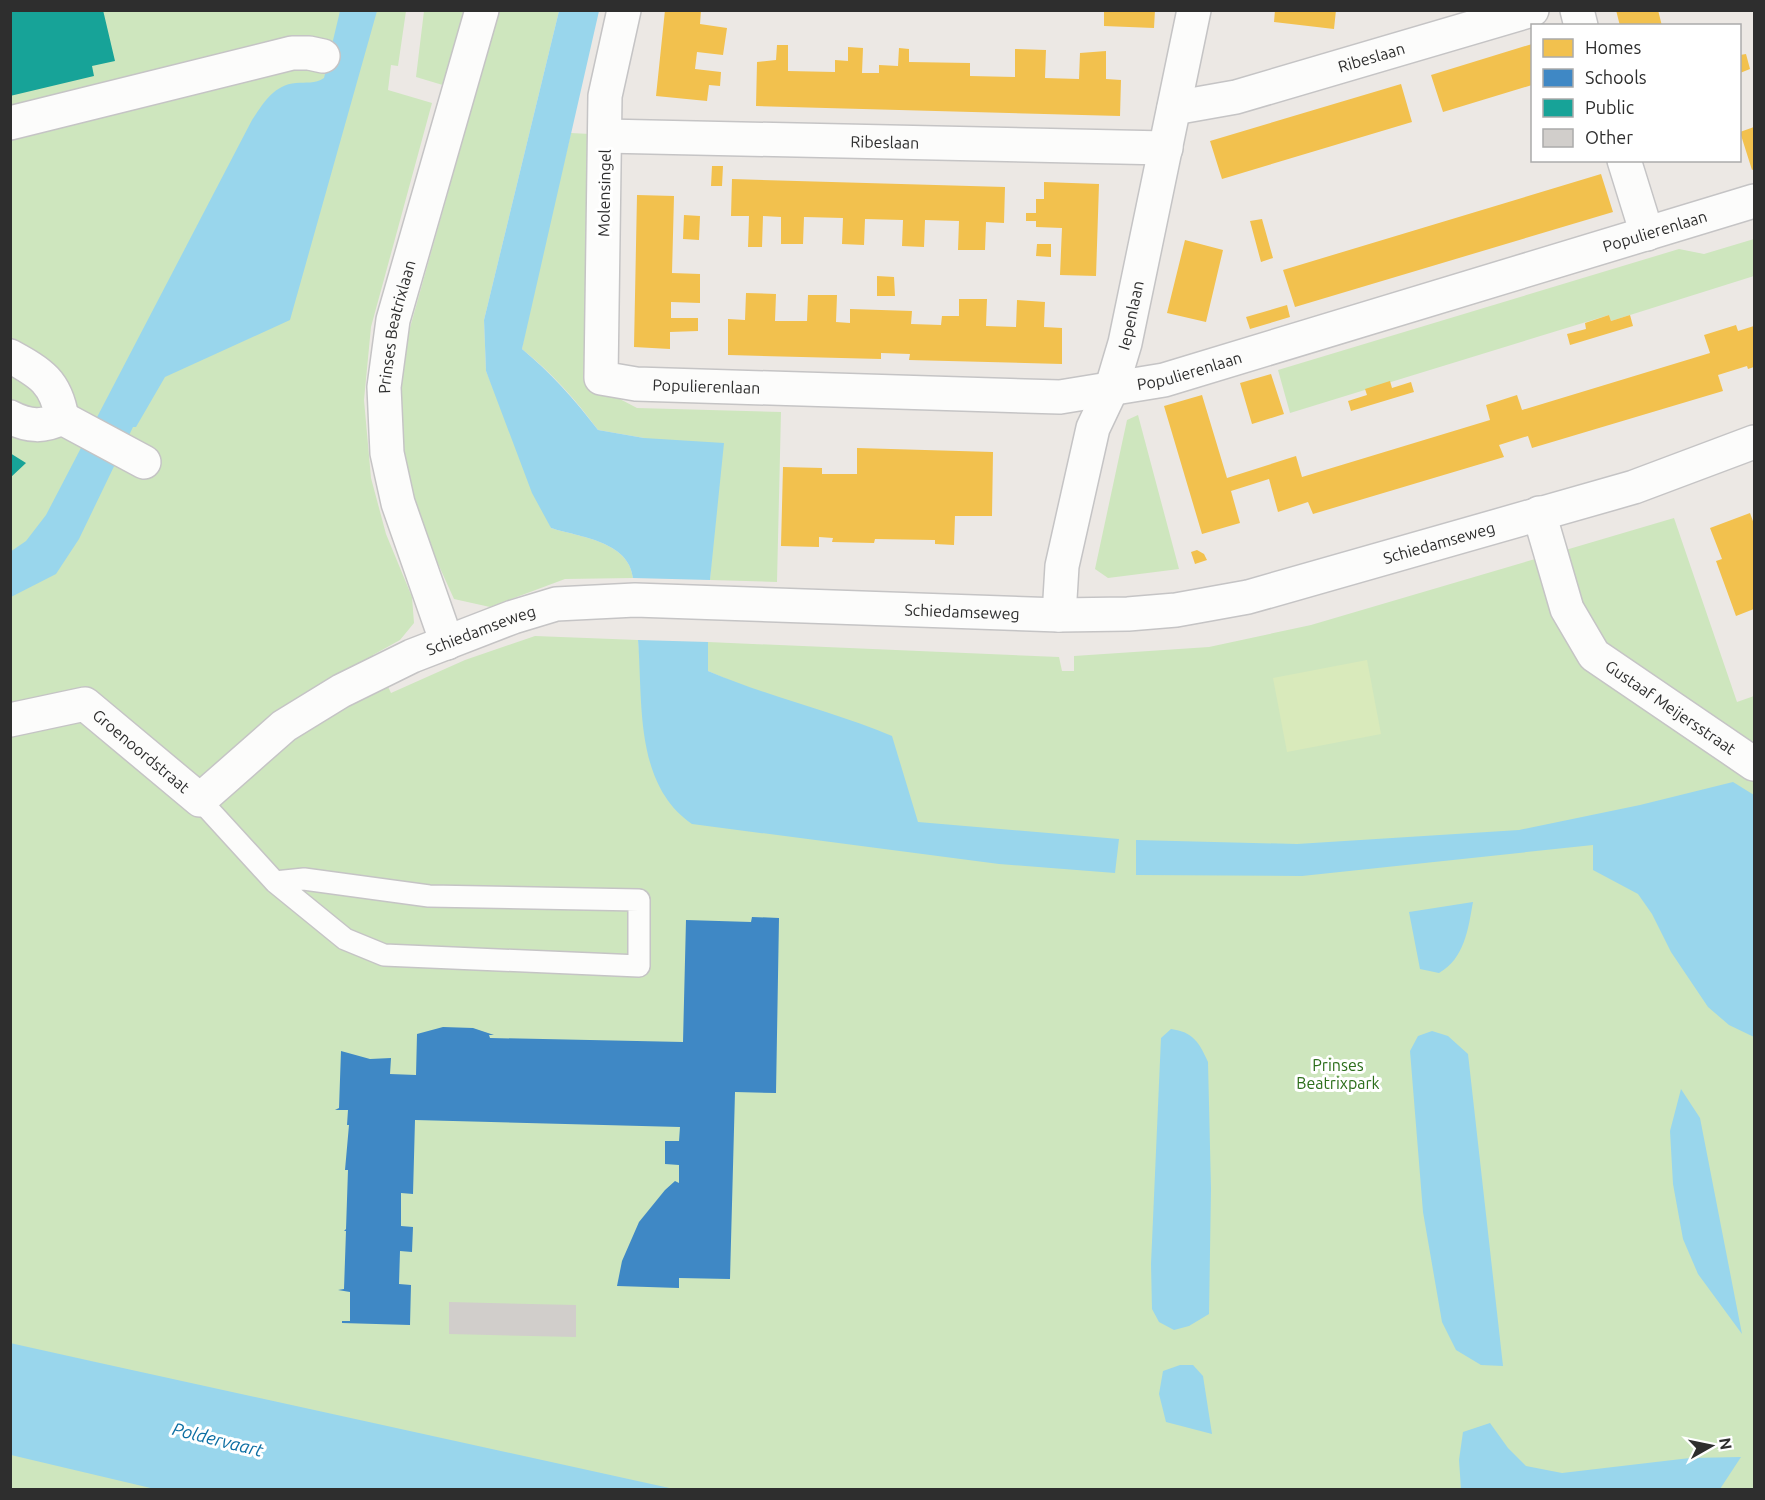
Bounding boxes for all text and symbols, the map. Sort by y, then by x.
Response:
legend [1531,24,1741,162]
text: Homes [1585,37,1642,57]
street label: Ribeslaan [1336,39,1407,76]
text: Schools [1585,67,1647,87]
text: Public [1585,97,1634,117]
text: Other [1585,127,1633,147]
street label: Ribeslaan [850,132,920,152]
street label: Molensingel [594,149,614,237]
street label: Populierenlaan [1600,207,1709,255]
street label: Prinses Beatrixlaan [375,258,419,394]
street label: Iepenlaan [1114,279,1147,352]
street label: Populierenlaan [1136,348,1244,393]
street label: Populierenlaan [652,376,761,397]
street label: Schiedamseweg [1381,518,1497,567]
street label: Schiedamseweg [904,601,1020,623]
street label: Schiedamseweg [424,602,538,659]
street label: Gustaaf Meijersstraat [1602,656,1740,758]
street label: Groenoordstraat [89,706,194,797]
park label: Prinses Beatrixpark [1296,1056,1380,1092]
north arrow [1681,1416,1741,1476]
water label: Poldervaart [170,1418,266,1460]
text: N [1716,1436,1736,1451]

